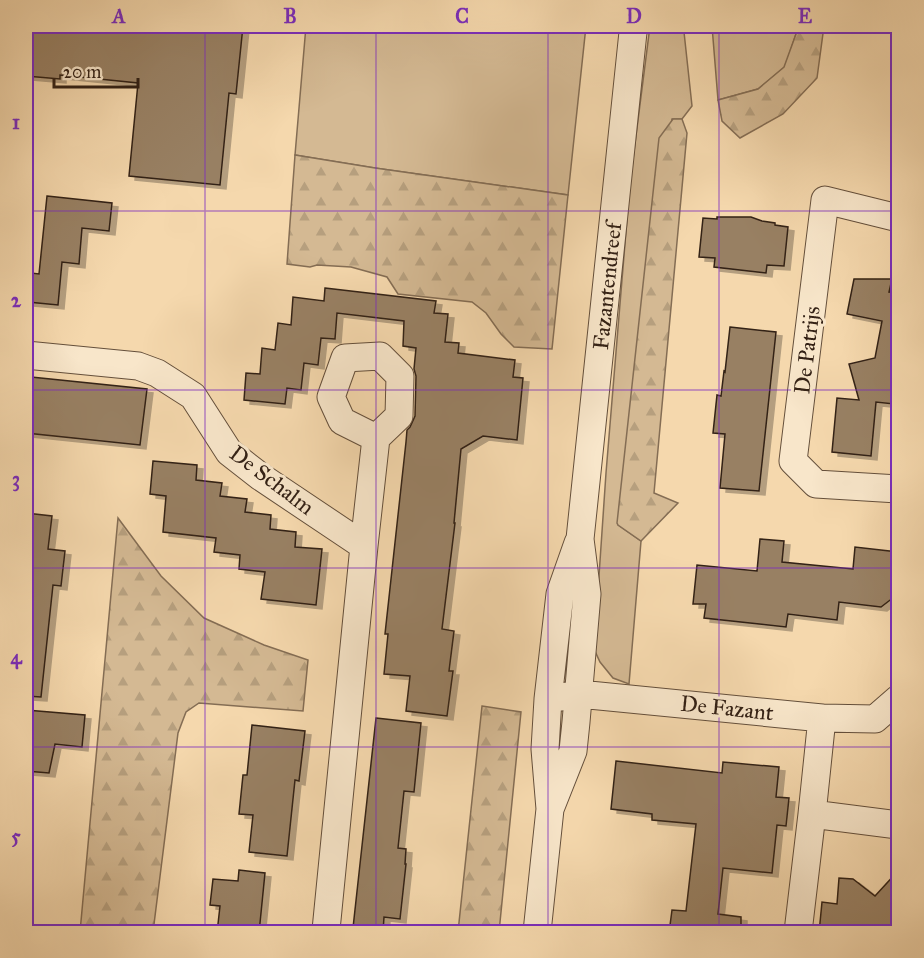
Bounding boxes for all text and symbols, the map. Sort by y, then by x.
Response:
text: A [110,4,126,28]
text: B [283,4,297,28]
text: C [455,4,469,28]
text: D [626,4,642,28]
text: E [798,4,813,28]
scale bar [54,51,138,89]
text: 20 m [63,61,101,83]
text: 1 [12,110,20,134]
street label: Fazantendreef [587,217,627,351]
text: 2 [11,288,22,312]
street label: De Patrijs [788,305,826,395]
street label: De Schalm [224,439,320,521]
text: 3 [12,467,20,492]
text: 4 [10,645,22,670]
street label: De Fazant [679,690,775,726]
text: 5 [11,824,21,848]

